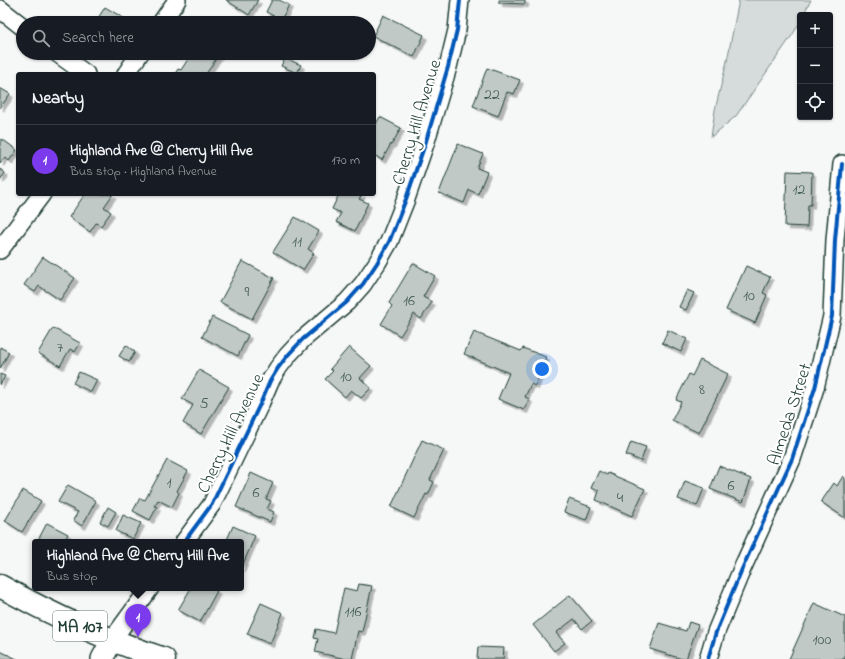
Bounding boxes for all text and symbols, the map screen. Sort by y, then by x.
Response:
map controls [797,12,833,120]
button: + [797,12,833,48]
search box [16,16,376,60]
icon: search [30,27,52,49]
text: Search here [62,27,134,49]
button: − [797,48,833,84]
street label: Cherry Hill Avenue [386,56,450,189]
house number: 22 [484,83,500,107]
button: locate [797,84,833,120]
text: Nearby [32,86,84,111]
text: Highland Ave @ Cherry Hill Ave [70,140,253,162]
text: 1 [43,151,47,170]
text: 170 m [332,151,360,170]
text: Bus stop · Highland Avenue [70,162,217,181]
house number: 12 [792,178,806,202]
house number: 11 [292,230,302,254]
house number: 9 [245,280,250,304]
house number: 10 [743,284,755,308]
house number: 16 [403,289,415,313]
house number: 7 [57,336,64,360]
your location [532,359,552,379]
street label: Almeda Street [762,360,820,469]
house number: 10 [340,365,352,389]
street label: Cherry Hill Avenue [192,369,272,498]
house number: 8 [699,378,705,402]
house number: 5 [199,392,209,416]
house number: 1 [166,471,172,495]
house number: 6 [727,474,735,498]
house number: 6 [252,481,260,505]
house number: 4 [617,486,624,510]
popup [32,539,244,591]
text: Highland Ave @ Cherry Hill Ave [47,545,229,567]
text: Bus stop [47,567,98,586]
house number: 116 [344,600,362,624]
pin: 1 [125,604,151,637]
road number: MA 107 [53,611,107,641]
house number: 100 [813,628,832,652]

